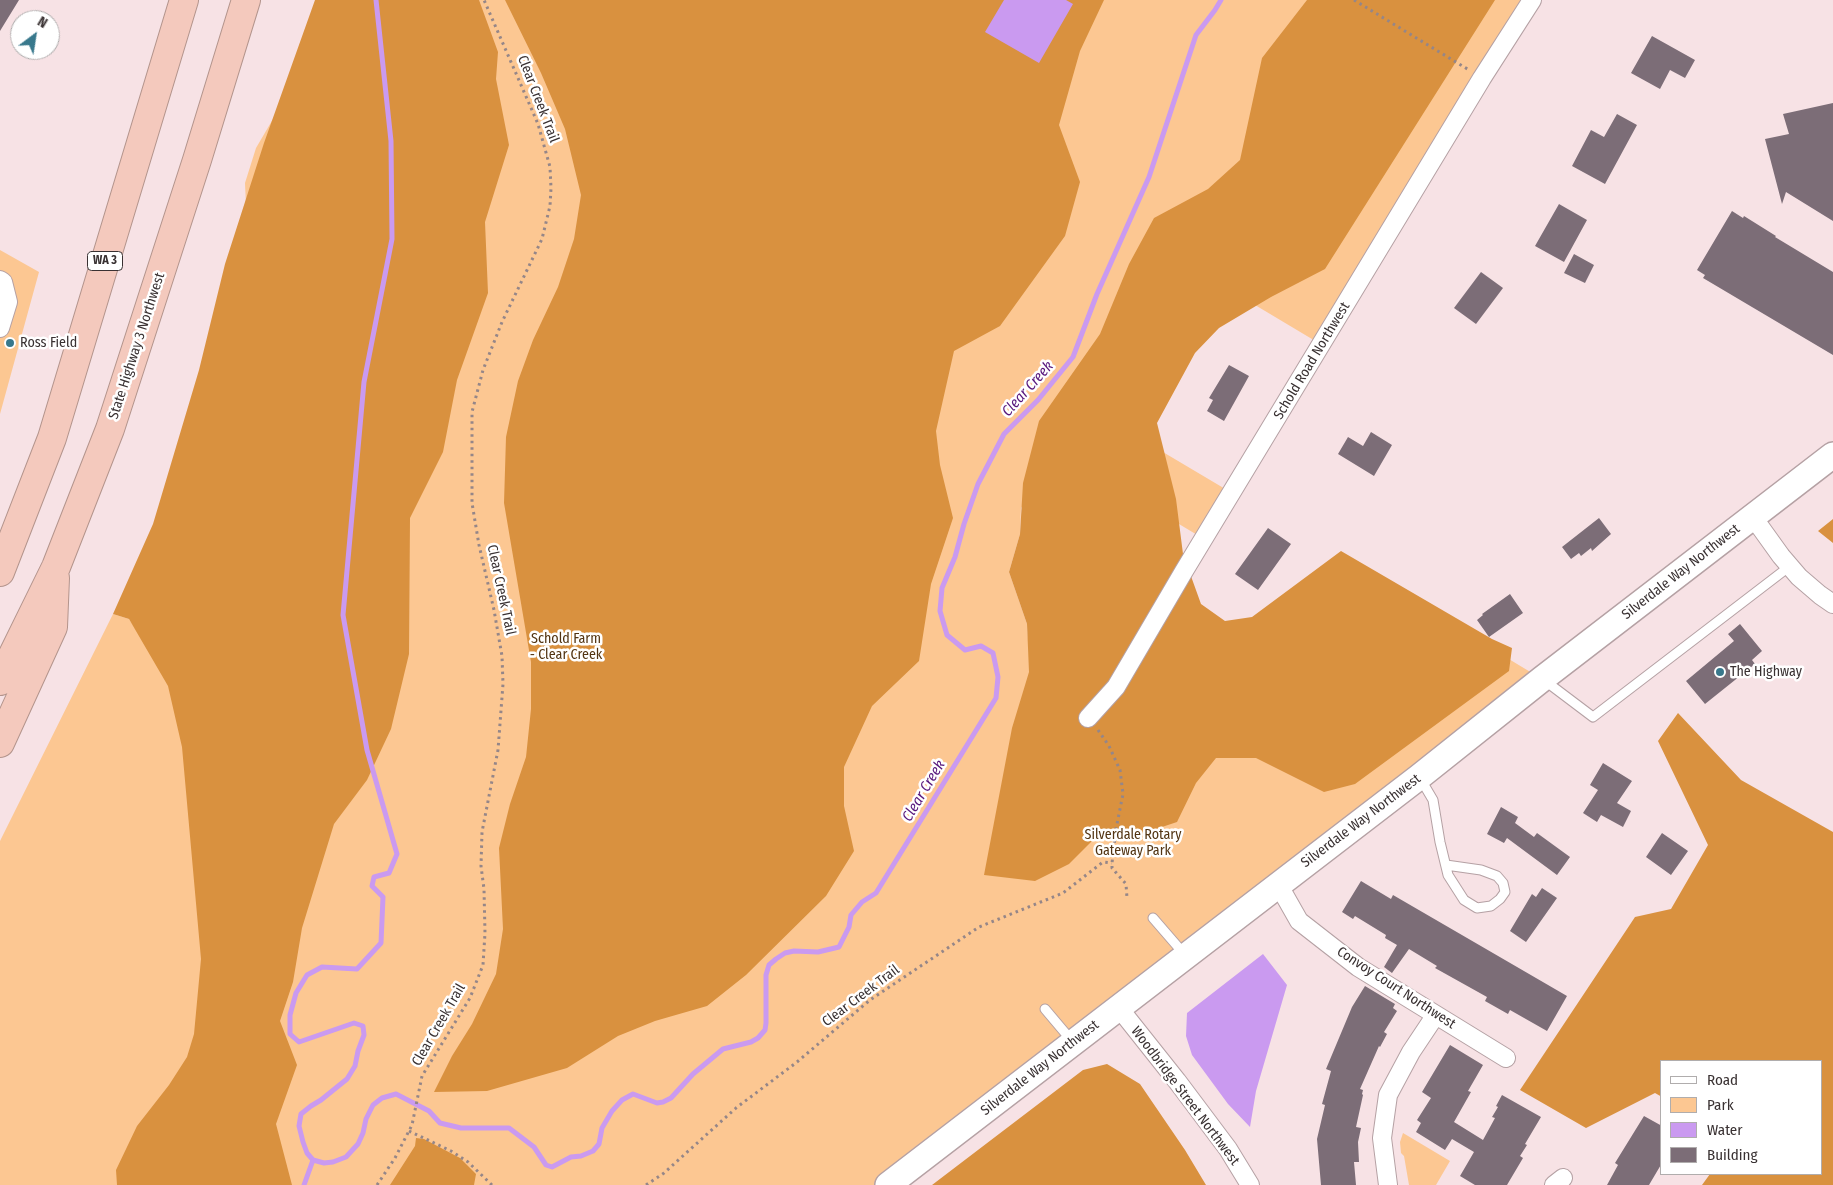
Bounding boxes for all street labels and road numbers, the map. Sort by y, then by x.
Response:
street label: Clear Creek Trail [514,53,562,145]
road number: WA 3 [88,252,122,270]
street label: State Highway 3 Northwest [105,271,169,421]
street label: Schold Road Northwest [1270,299,1354,423]
street label: Silverdale Way Northwest [1619,521,1743,623]
street label: Clear Creek Trail [483,543,519,637]
street label: Silverdale Way Northwest [1298,771,1424,871]
street label: Convoy Court Northwest [1334,943,1458,1033]
street label: Clear Creek Trail [819,962,903,1030]
street label: Clear Creek Trail [409,981,469,1069]
street label: Silverdale Way Northwest [978,1017,1102,1119]
street label: Woodbridge Street Northwest [1127,1023,1243,1169]

